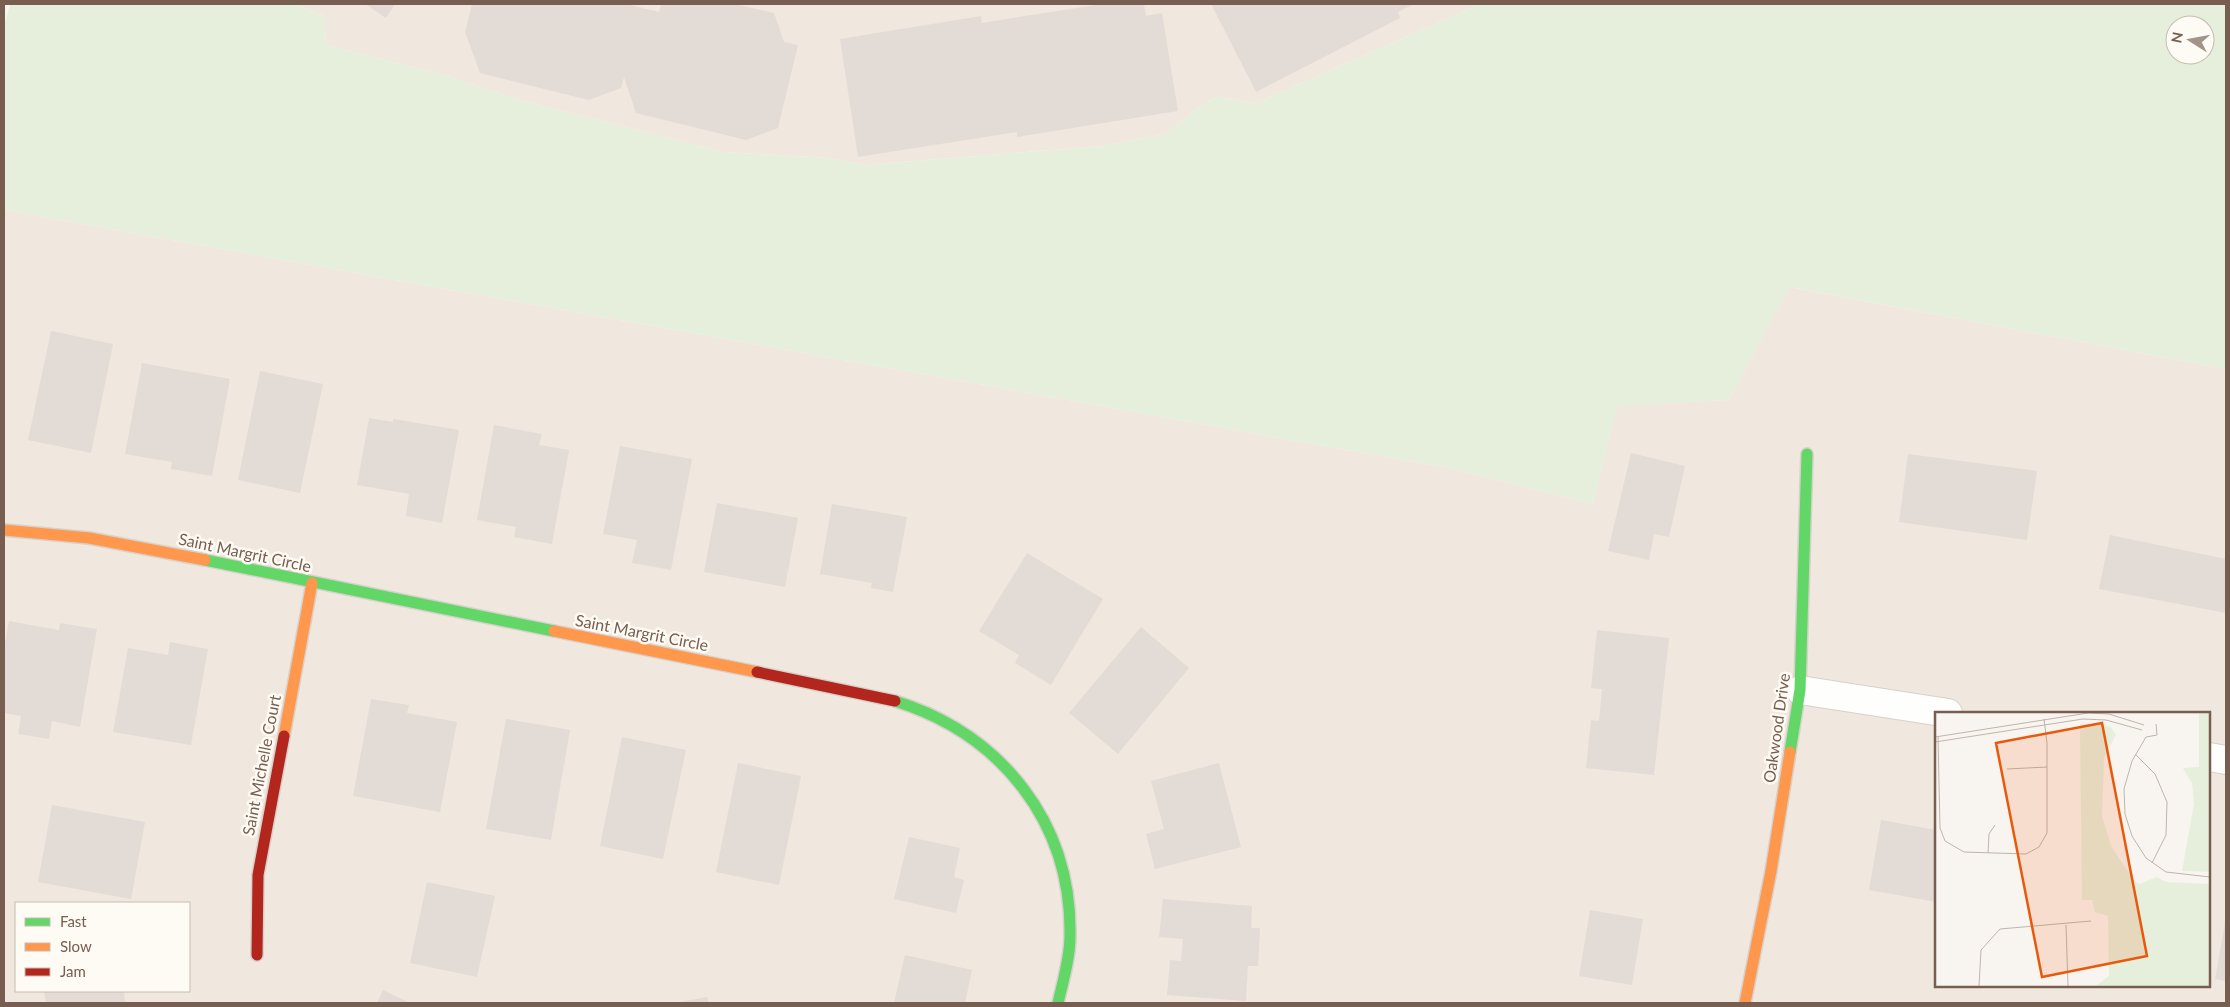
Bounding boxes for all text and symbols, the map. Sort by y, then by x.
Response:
north arrow [2165,15,2215,65]
text: N [2167,31,2186,44]
street label: Saint Margrit Circle [177,529,313,575]
street label: Saint Margrit Circle [574,610,710,654]
street label: Oakwood Drive [1759,672,1793,784]
street label: Saint Michelle Court [238,693,284,837]
inset map [1935,712,2210,987]
legend [15,902,190,992]
text: Fast [60,912,87,930]
text: Slow [60,937,92,955]
text: Jam [60,962,86,980]

